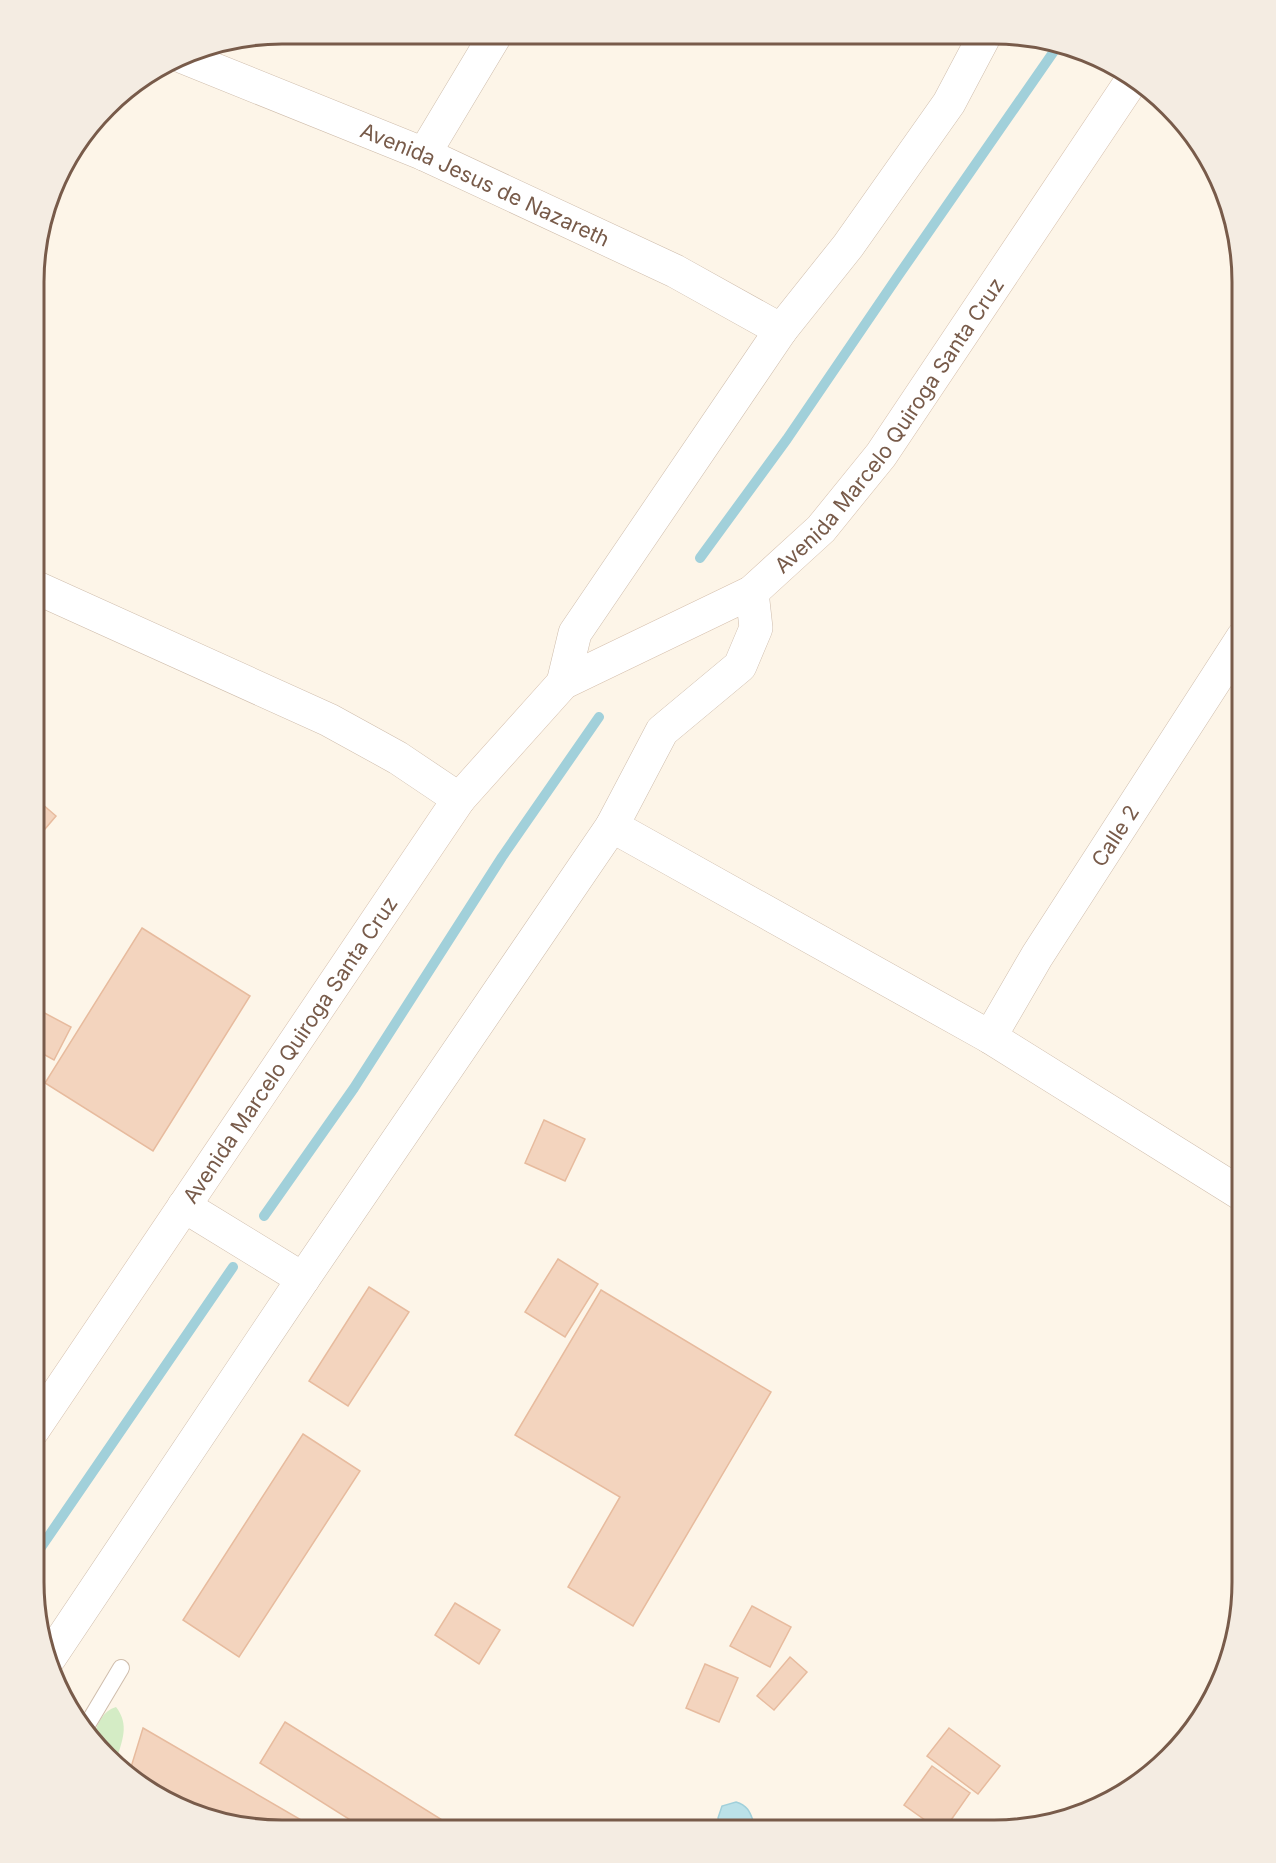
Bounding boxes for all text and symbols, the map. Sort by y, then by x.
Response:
street label: Avenida Jesus de Nazareth [357,117,614,251]
street label: Avenida Marcelo Quiroga Santa Cruz [769,273,1009,578]
street label: Calle 2 [1086,800,1144,871]
street label: Avenida Marcelo Quiroga Santa Cruz [177,891,402,1208]

